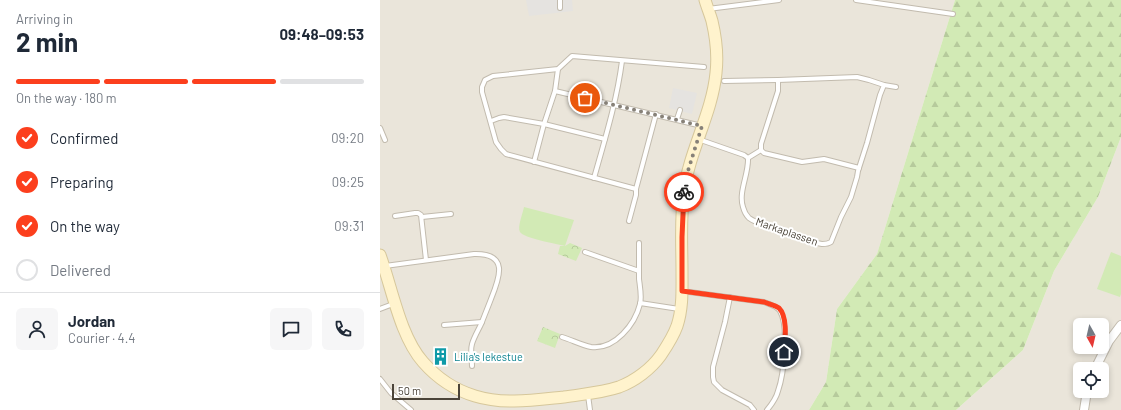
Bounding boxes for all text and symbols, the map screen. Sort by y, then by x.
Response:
text: Arriving in [16,11,73,27]
text: 09:48–09:53 [280,25,364,43]
text: 2 min [16,26,78,57]
pin [568,81,602,115]
icon: bag [574,87,596,109]
text: On the way · 180 m [16,90,117,106]
icon: check [16,127,38,149]
text: Confirmed [50,129,118,147]
text: 09:20 [331,130,364,146]
icon: check [16,171,38,193]
courier [664,172,704,212]
text: Preparing [50,173,114,191]
text: 09:25 [332,174,364,190]
icon: bike [673,181,695,203]
street label: Markaplassen [754,214,820,248]
icon: check [16,215,38,237]
text: On the way [50,217,120,235]
text: 09:31 [334,218,364,234]
text: Delivered [50,261,111,279]
button: person [16,308,58,350]
button: chat [270,308,312,350]
button: phone [322,308,364,350]
text: Jordan [68,312,115,330]
north arrow [1073,318,1109,354]
map controls [1073,318,1109,398]
text: Courier · 4.4 [68,330,136,346]
pin [767,335,801,369]
icon: home [773,341,795,363]
building icon: Lilia's lekestue [431,346,451,366]
place label: Lilia's lekestue [454,350,523,363]
button: locate [1073,362,1109,398]
scale bar [392,382,460,401]
text: 50 m [398,384,421,397]

